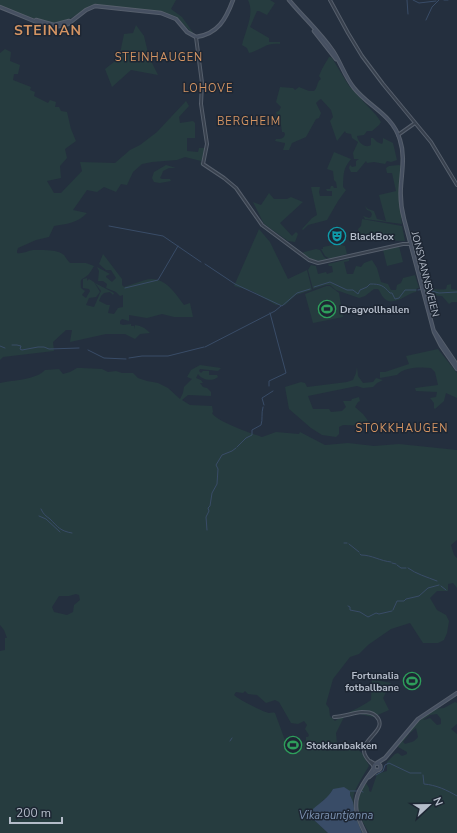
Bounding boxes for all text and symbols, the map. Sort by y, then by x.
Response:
district label: STEINAN [14,21,82,40]
district label: STEINHAUGEN [115,50,203,65]
district label: LOHOVE [183,81,233,96]
district label: BERGHEIM [217,114,281,129]
theatre icon: BlackBox [327,226,347,246]
street label: JONSVANNSVEIEN [407,229,442,318]
place label: BlackBox [350,230,394,244]
sports icon: Dragvollhallen [317,299,337,319]
place label: Dragvollhallen [340,303,409,317]
district label: STOKKHAUGEN [356,421,448,436]
place label: Fortunalia fotballbane [345,669,400,695]
sports icon: Fortunalia fotballbane [402,671,422,691]
sports icon: Stokkanbakken [283,735,303,755]
place label: Stokkanbakken [306,739,377,753]
north arrow [409,785,449,825]
text: N [429,795,446,808]
scale bar [10,799,62,825]
text: 200 m [16,805,51,821]
water label: Vikarauntjønna [299,808,373,823]

